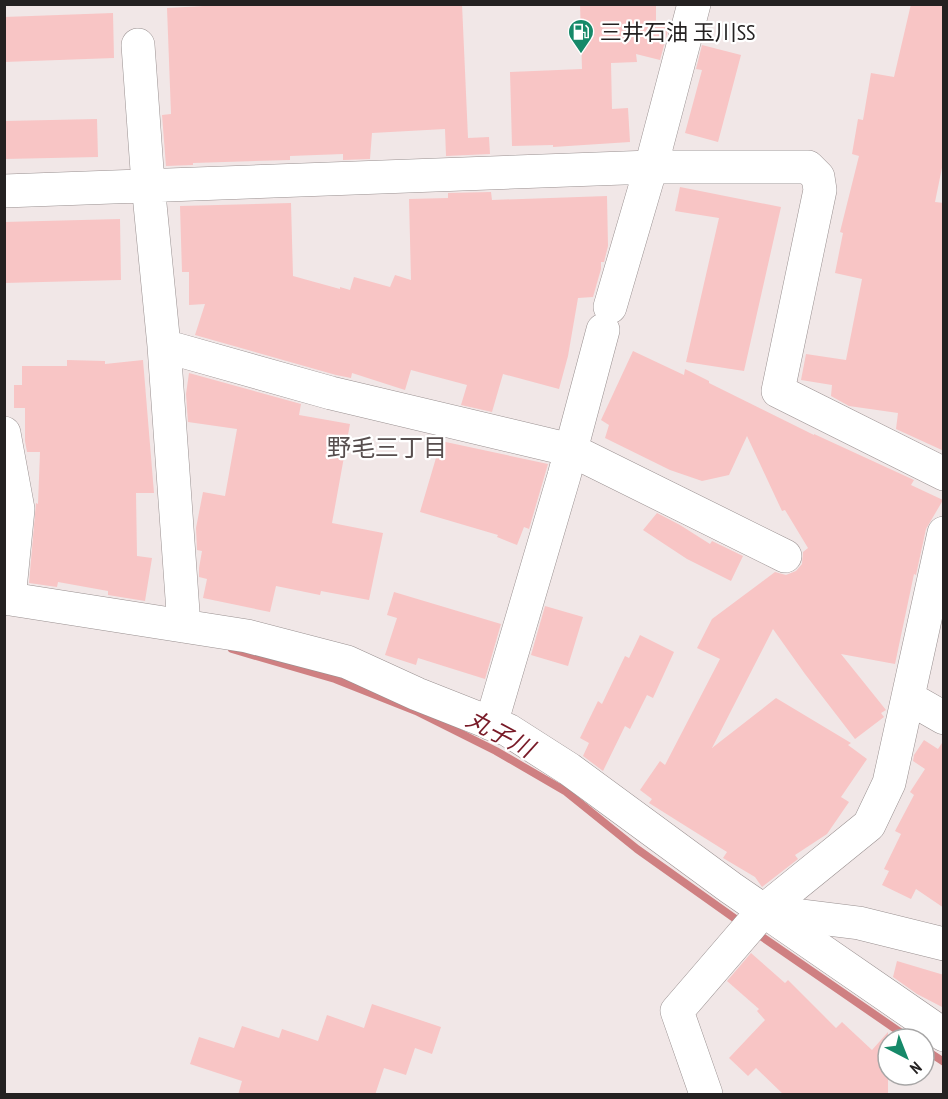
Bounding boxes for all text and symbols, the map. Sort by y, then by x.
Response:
fuel station icon: 三井石油 玉川SS [566,17,596,55]
place label: 三井石油 玉川SS [600,18,756,46]
district label: 野毛三丁目 [327,432,447,463]
water label: 丸子川 [461,703,542,766]
north arrow [876,1027,936,1087]
text: N [906,1058,926,1078]

